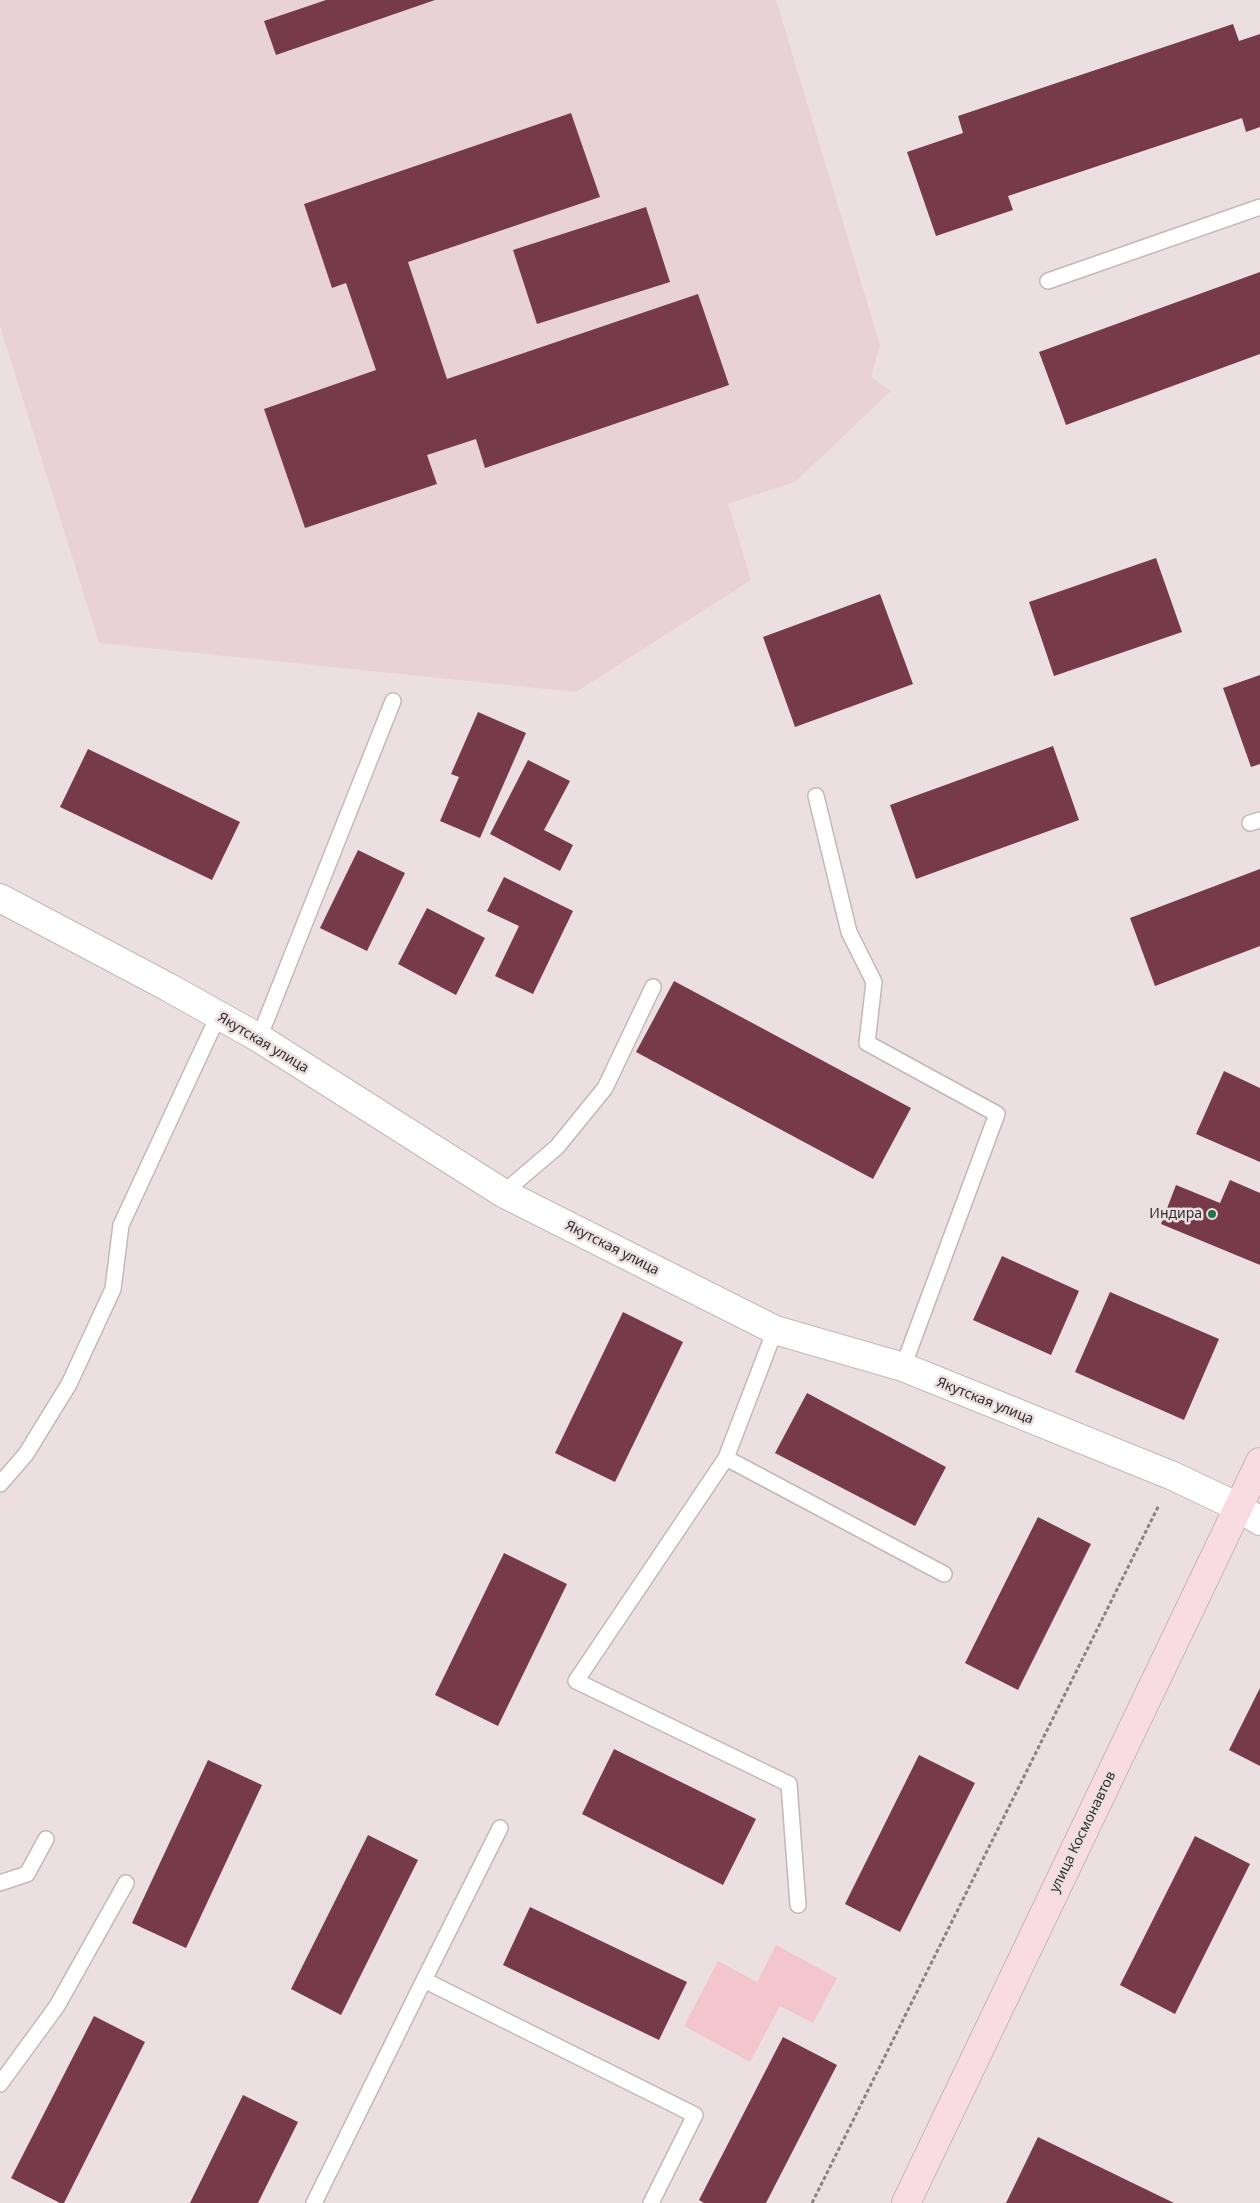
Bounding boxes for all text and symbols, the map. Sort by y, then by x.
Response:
street label: Якутская улица [214,1009,312,1077]
place label: Индира [1149,1206,1202,1222]
marker: Индира [1206,1208,1218,1220]
street label: Якутская улица [562,1217,662,1279]
street label: Якутская улица [934,1374,1036,1428]
street label: улица Космонавтов [1046,1769,1120,1895]

